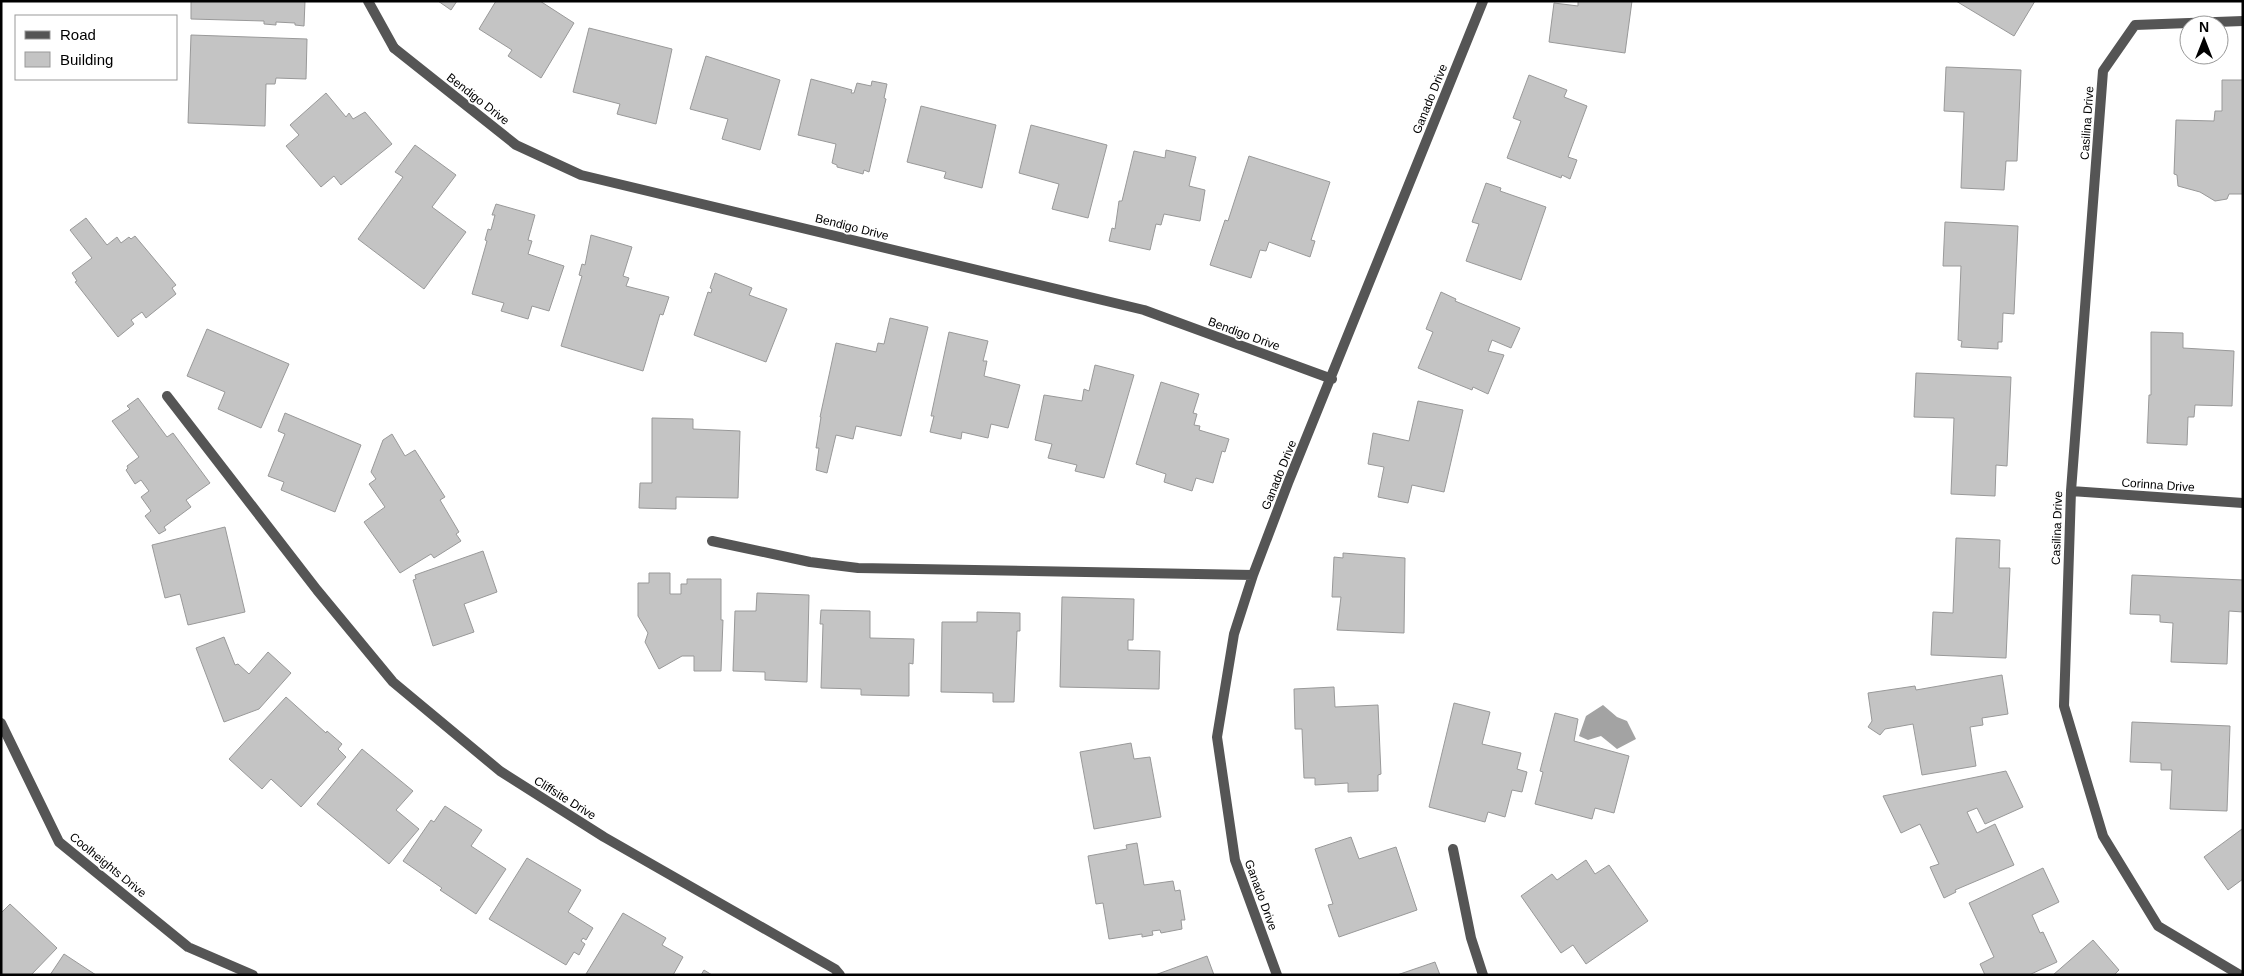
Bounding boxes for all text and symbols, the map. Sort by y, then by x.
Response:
legend [15,15,178,80]
north arrow [2179,15,2229,65]
text: N [2199,19,2209,35]
text: Road [60,26,96,43]
text: Building [60,51,113,68]
street label: Ganado Drive [1410,62,1450,136]
street label: Bendigo Drive [444,70,512,128]
street label: Casilina Drive [2077,85,2097,160]
street label: Bendigo Drive [814,211,891,243]
street label: Bendigo Drive [1206,315,1282,354]
street label: Ganado Drive [1259,438,1299,512]
street label: Corinna Drive [2121,475,2195,495]
street label: Casilina Drive [2049,490,2065,565]
street label: Cliffsite Drive [531,773,599,823]
street label: Coolheights Drive [67,830,149,900]
street label: Ganado Drive [1242,858,1280,932]

